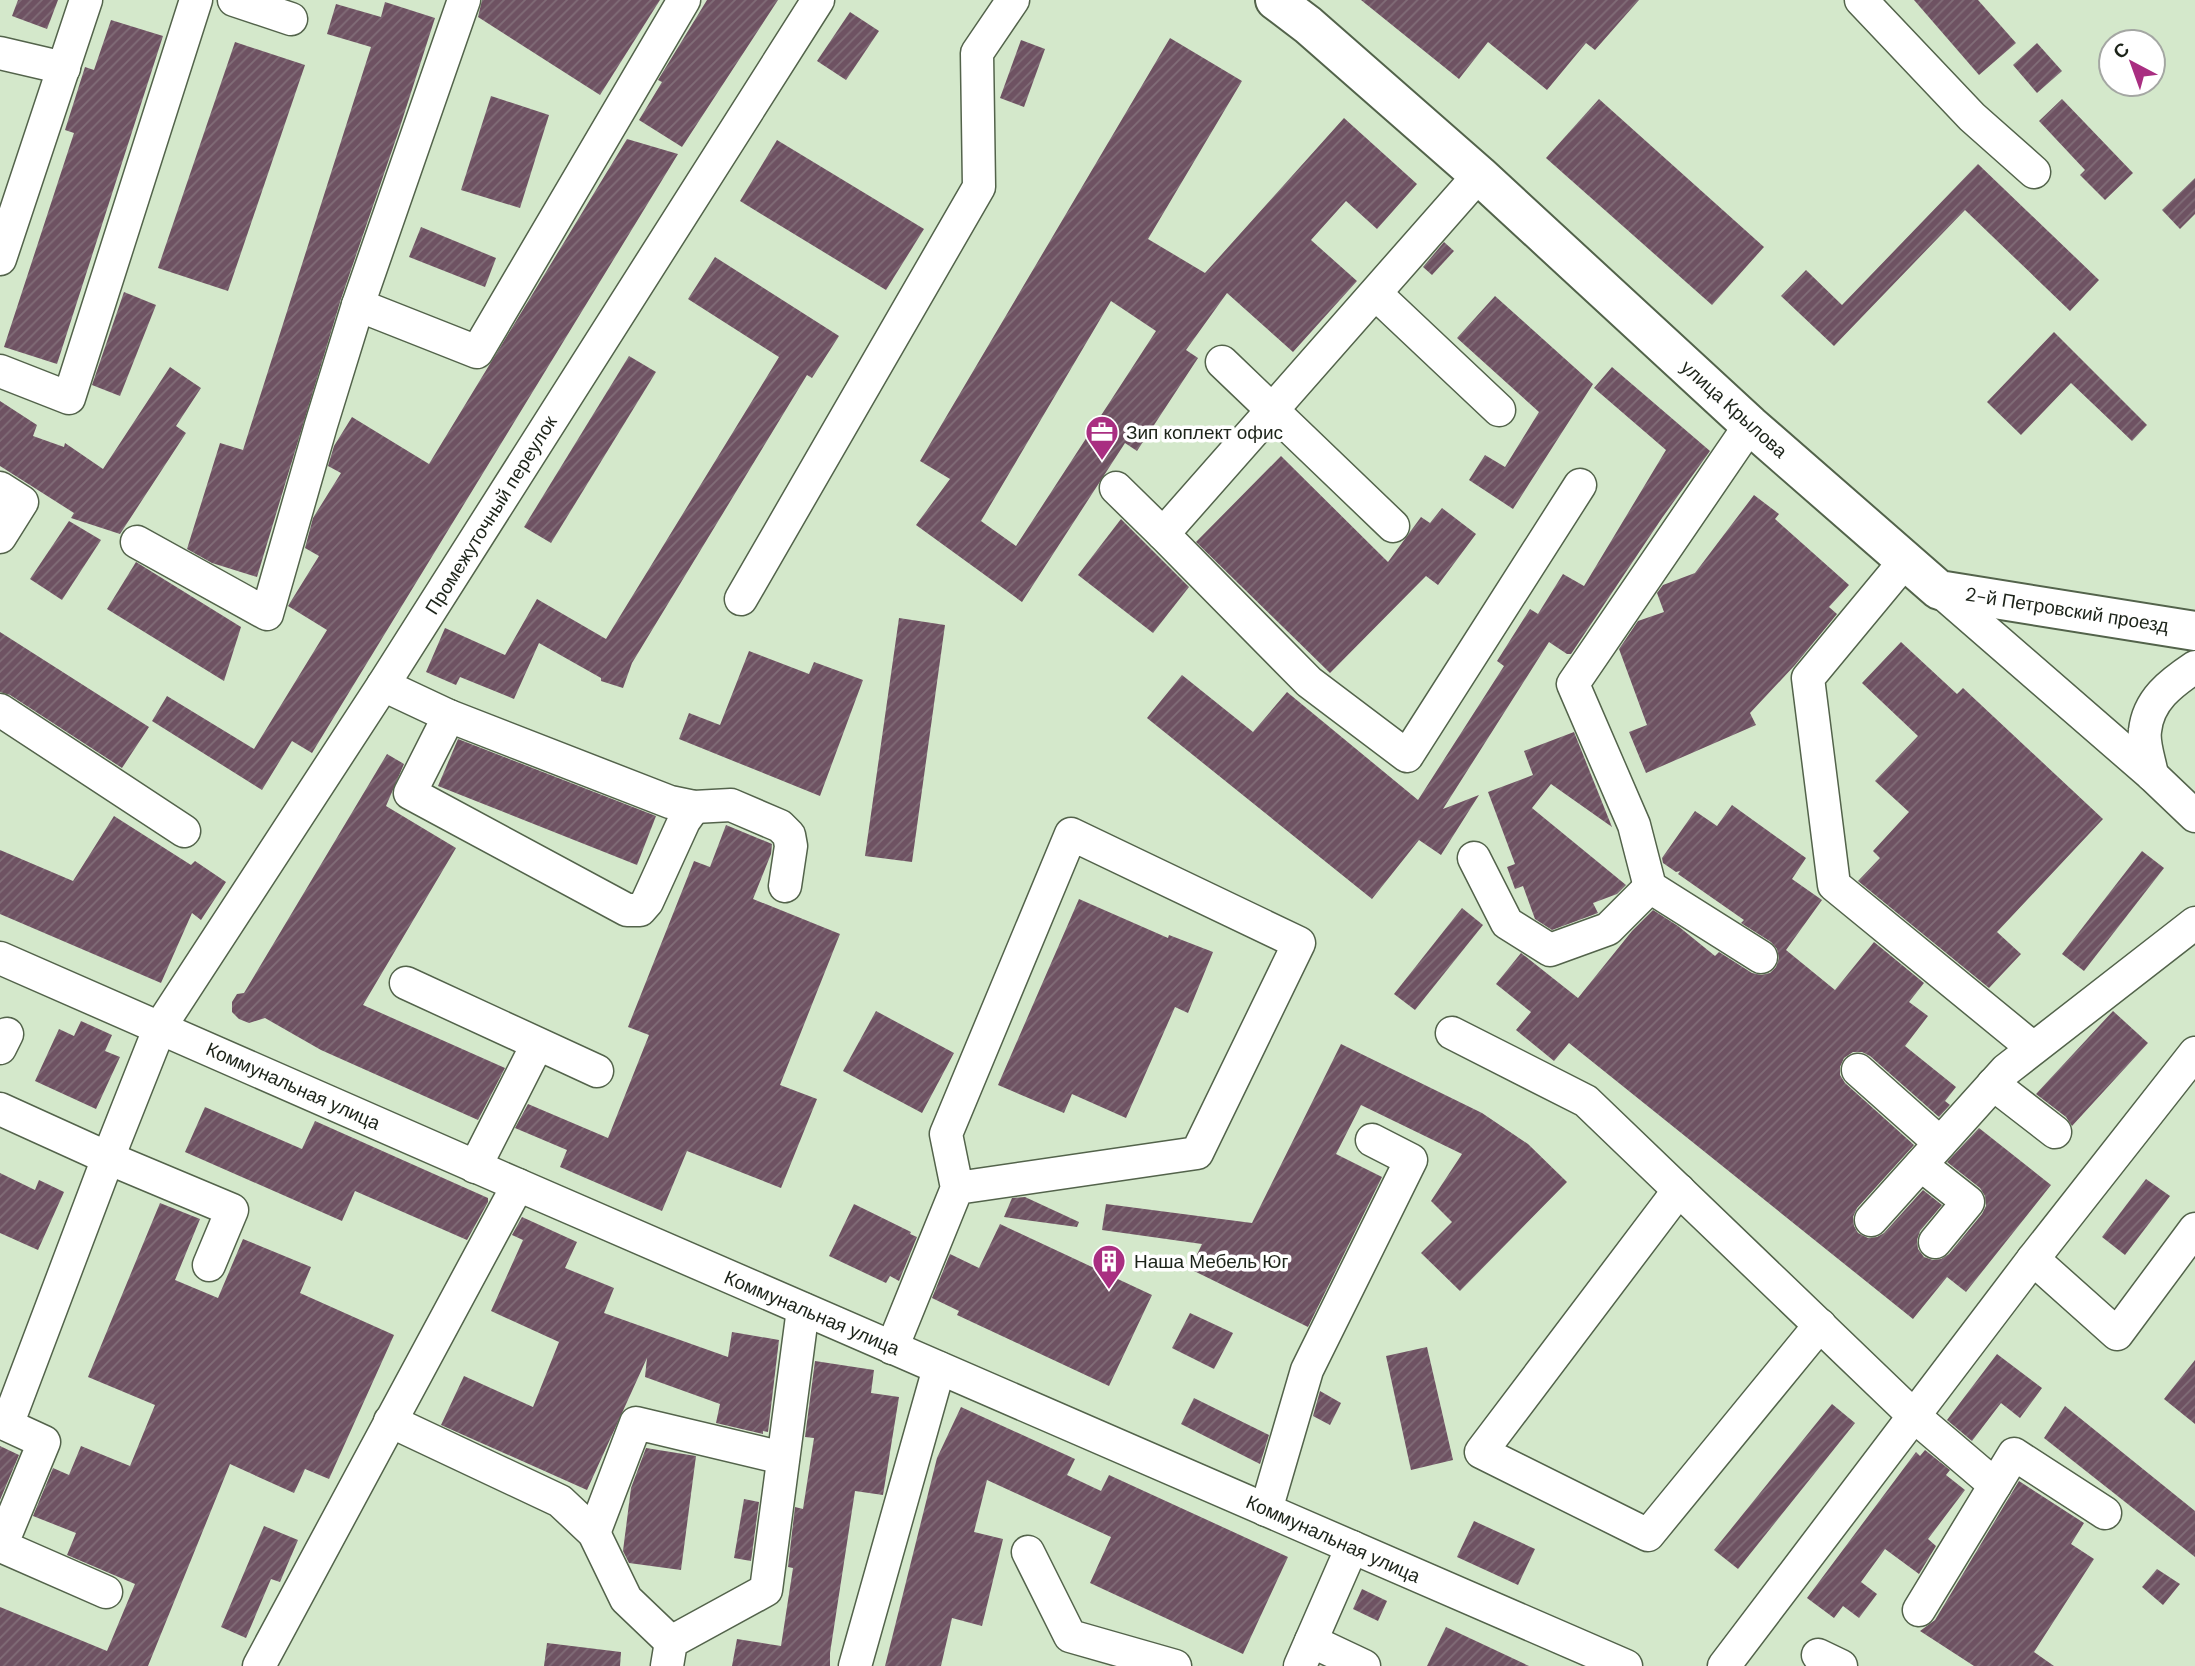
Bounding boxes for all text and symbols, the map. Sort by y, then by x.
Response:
north arrow [2097,28,2167,98]
text: С [2108,36,2135,64]
street label: улица Крылова [1676,355,1793,464]
street label: Промежуточный переулок [419,410,563,619]
office icon: Зип коплект офис [1083,413,1121,462]
place label: Зип коплект офис [1126,420,1283,445]
street label: 2-й Петровский проезд [1964,582,2170,638]
street label: Коммунальная улица [202,1036,384,1136]
building icon: Наша Мебель Юг [1090,1242,1128,1291]
place label: Наша Мебель Юг [1134,1249,1288,1274]
street label: Коммунальная улица [721,1265,904,1361]
street label: Коммунальная улица [1242,1489,1424,1589]

